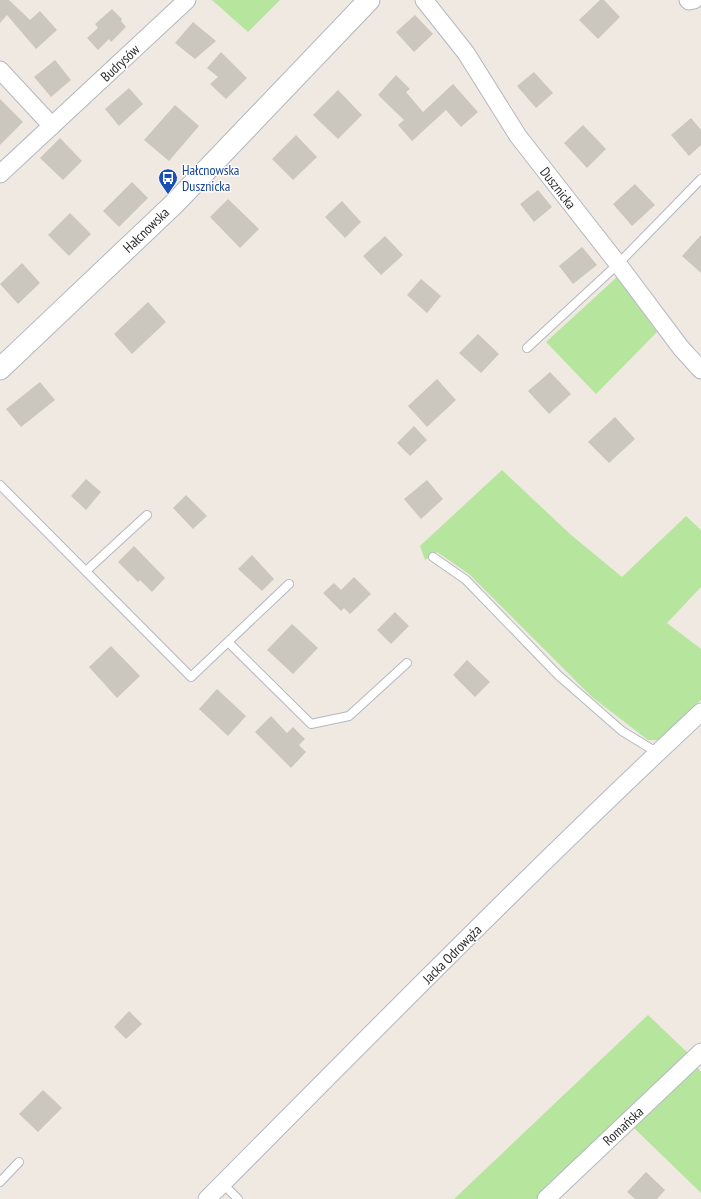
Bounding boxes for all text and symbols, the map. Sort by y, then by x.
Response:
street label: Budrysów [97,40,144,86]
place label: Hałcnowska Dusznicka [182,161,239,195]
street label: Dusznicka [536,163,580,213]
bus stop icon: Hałcnowska Dusznicka [157,167,179,195]
street label: Hałcnowska [119,204,173,256]
street label: Jacka Odrowąża [418,921,485,988]
street label: Romańska [599,1103,647,1149]

